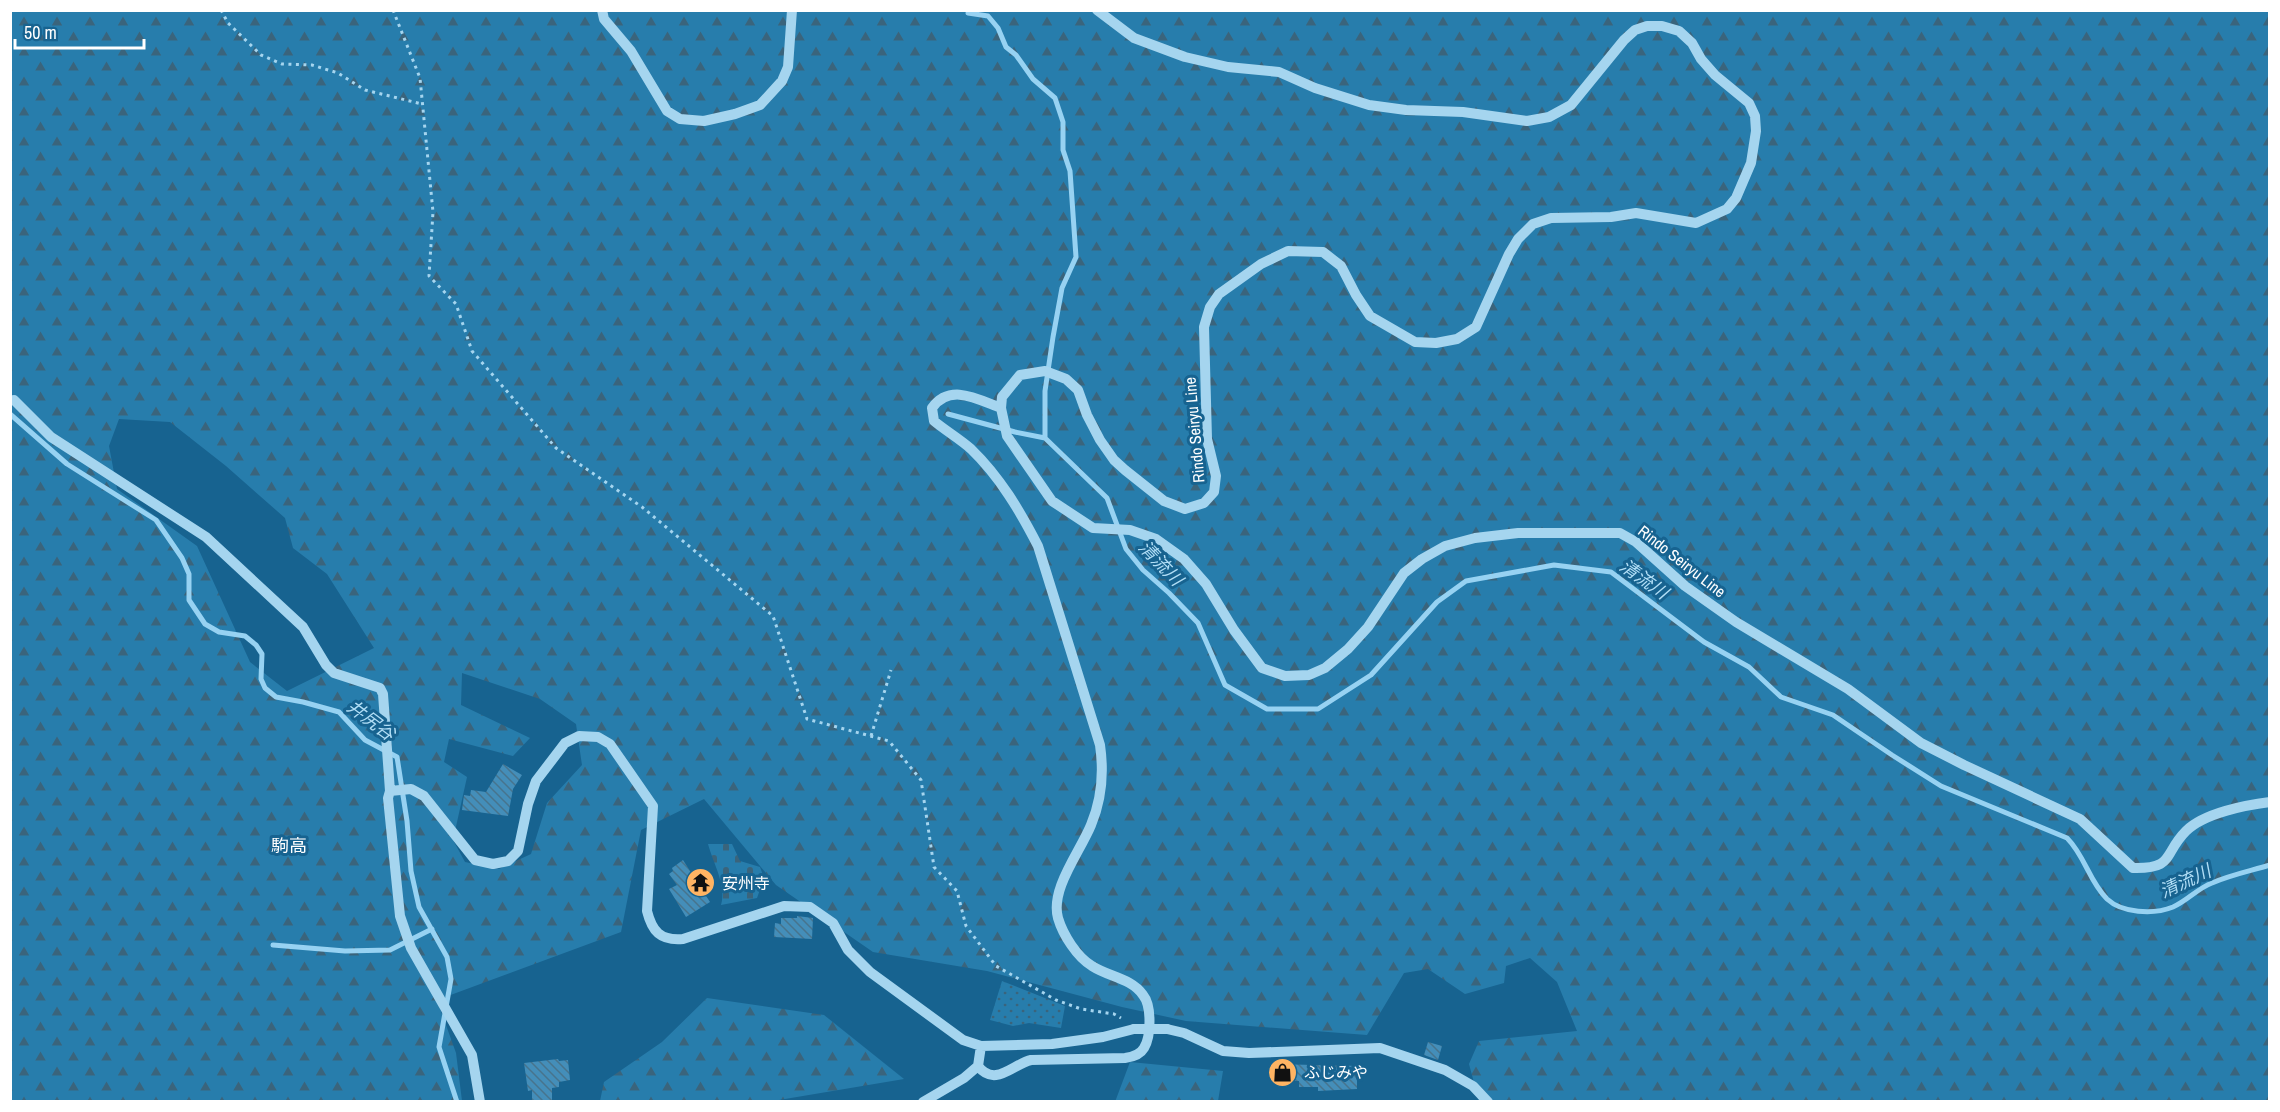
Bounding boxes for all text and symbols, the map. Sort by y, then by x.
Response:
scale bar [15,12,144,50]
text: 50 m [24,20,57,45]
street label: Rindo Seiryu Line [1178,376,1210,484]
street label: Rindo Seiryu Line [1634,520,1730,602]
water label: 清流川 [1133,535,1190,593]
water label: 清流川 [1615,553,1675,606]
water label: 井尻谷 [342,694,402,747]
district label: 駒高 [271,833,307,858]
water label: 清流川 [2155,857,2217,904]
temple icon: 安州寺 [685,867,717,899]
place label: 安州寺 [722,872,770,894]
shop icon: ふじみや [1267,1056,1299,1088]
place label: ふじみや [1304,1061,1368,1083]

